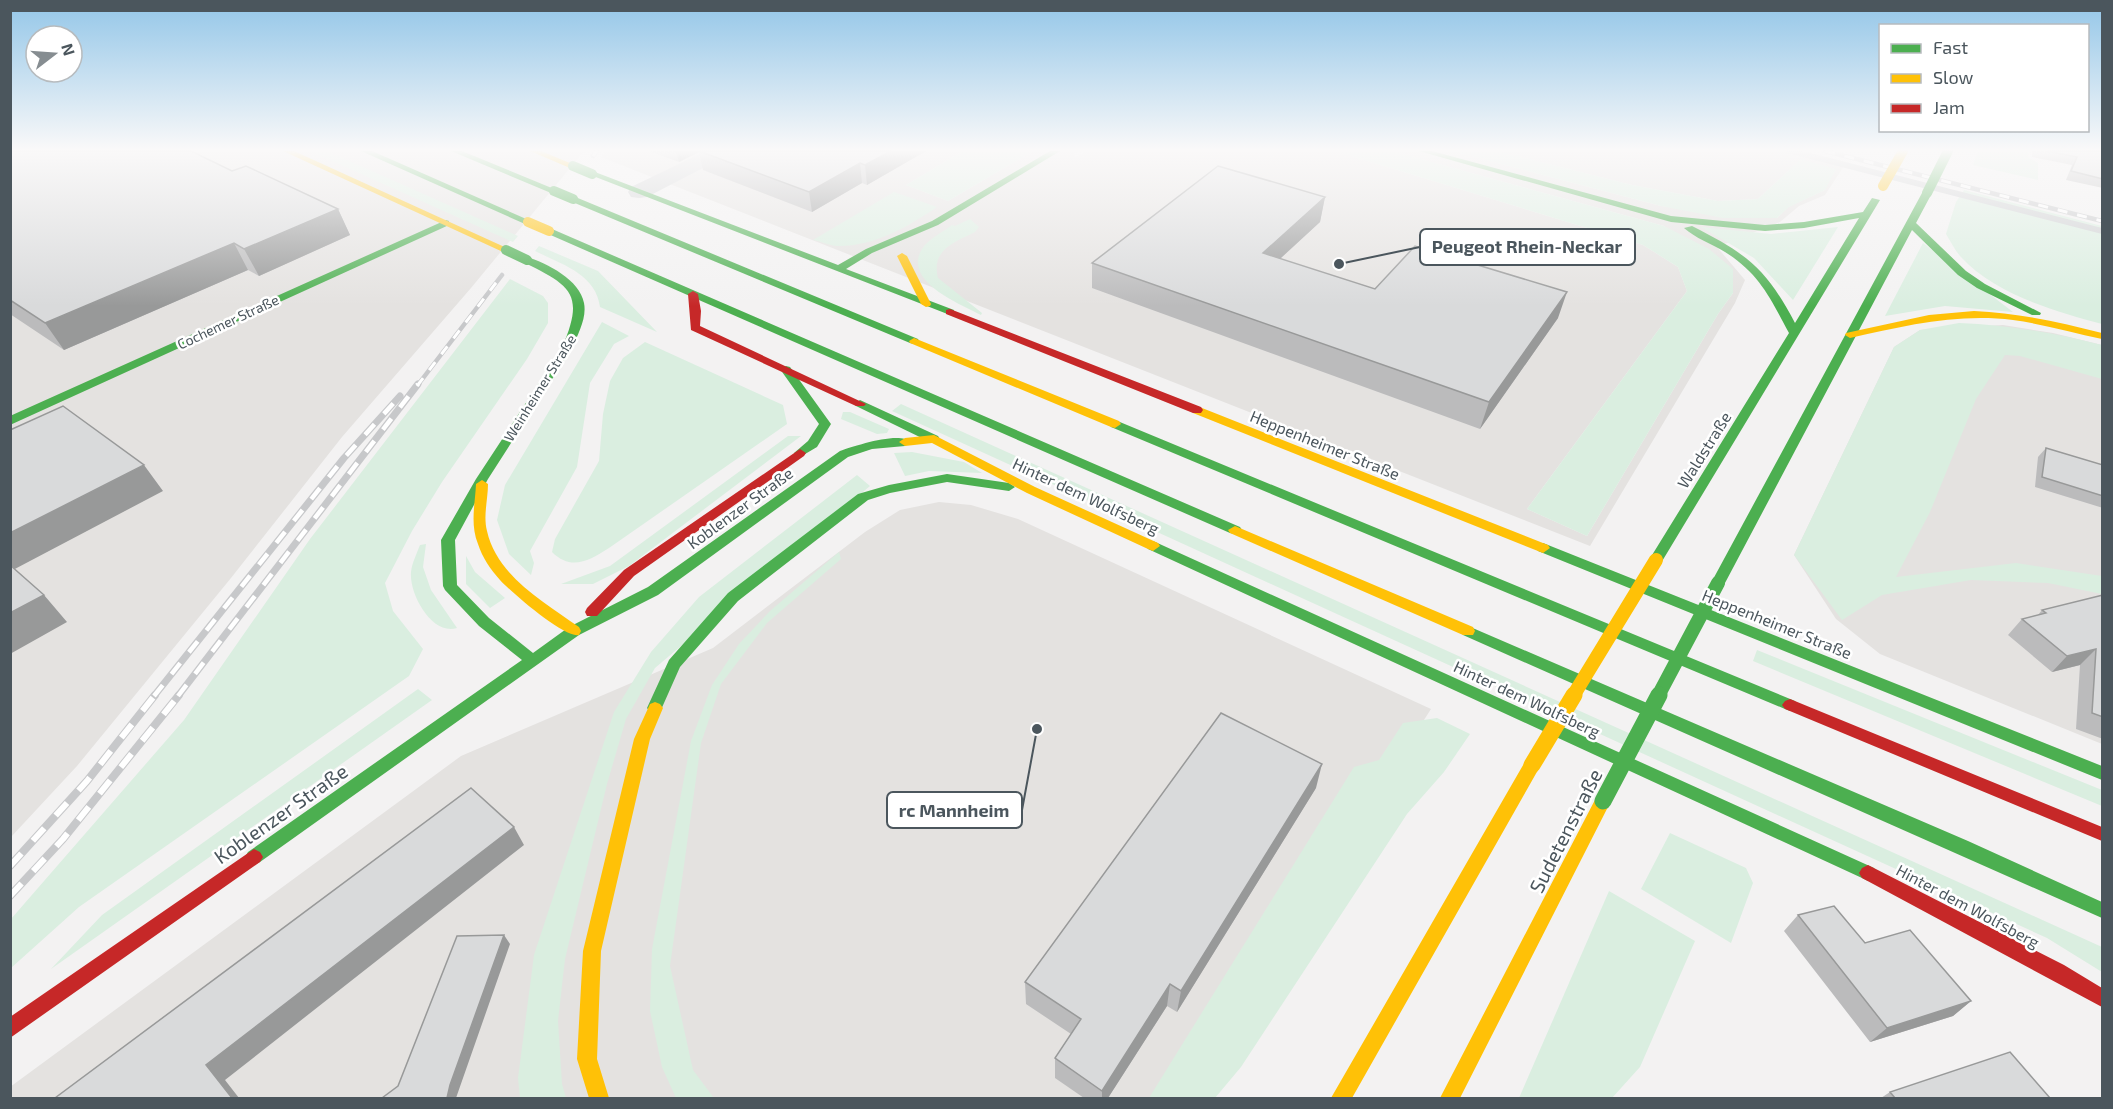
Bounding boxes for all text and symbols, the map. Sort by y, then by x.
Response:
north arrow [24,24,84,84]
legend [1879,24,2089,132]
text: Fast [1933,36,1968,58]
text: N [58,41,80,58]
text: Slow [1933,66,1974,88]
text: Jam [1933,96,1965,118]
callout: Peugeot Rhein-Neckar [1420,229,1635,265]
text: Peugeot Rhein-Neckar [1432,235,1623,257]
street label: Cochemer Straße [174,291,281,353]
street label: Weinheimer Straße [500,331,579,444]
street label: Heppenheimer Straße [1248,406,1403,483]
street label: Waldstraße [1673,408,1735,491]
street label: Hinter dem Wolfsberg [1010,453,1162,538]
street label: Koblenzer Straße [683,463,796,552]
street label: Heppenheimer Straße [1700,585,1855,662]
street label: Hinter dem Wolfsberg [1451,656,1603,741]
street label: Koblenzer Straße [209,758,352,868]
street label: Sudetenstraße [1524,765,1607,897]
callout: rc Mannheim [887,792,1022,828]
text: rc Mannheim [899,799,1009,821]
street label: Hinter dem Wolfsberg [1893,860,2043,951]

